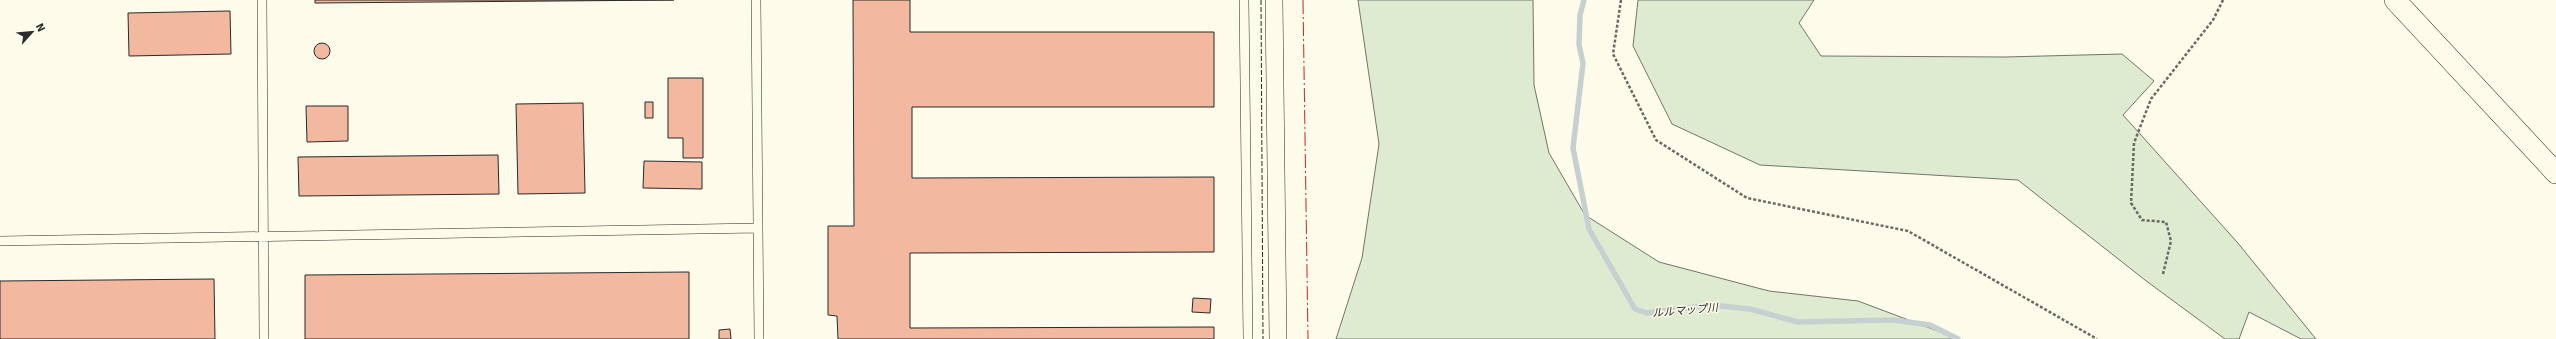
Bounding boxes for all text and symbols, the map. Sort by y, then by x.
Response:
north arrow [12,12,52,52]
text: N [33,21,48,34]
water label: ルルマップ川 [1652,301,1719,320]

